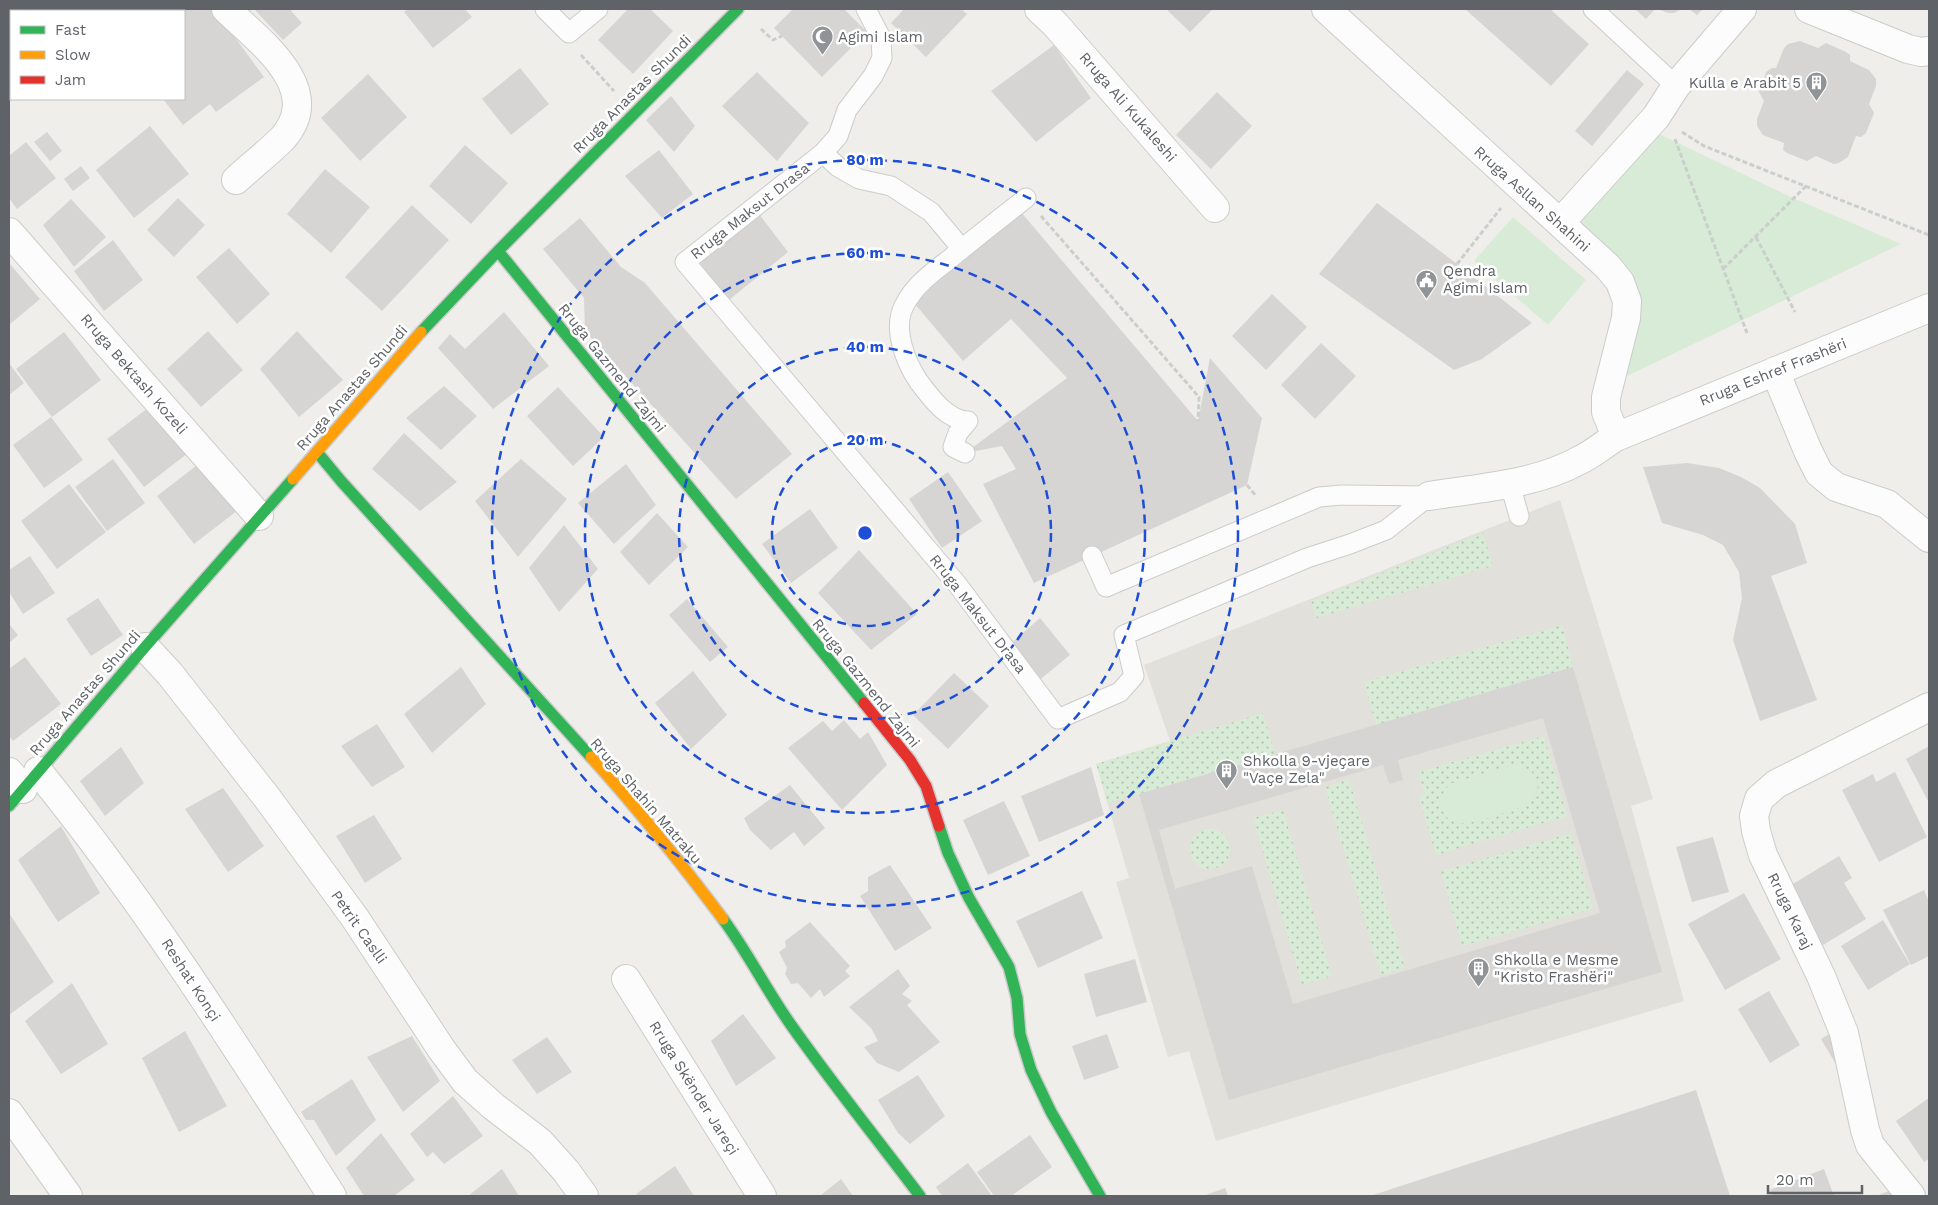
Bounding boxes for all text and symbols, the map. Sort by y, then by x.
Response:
legend [10,10,185,100]
text: Fast [55,21,87,39]
mosque icon: Agimi Islam [810,25,834,56]
place label: Agimi Islam [838,28,923,46]
street label: Rruga Anastas Shundi [569,31,695,157]
text: Slow [55,46,91,64]
street label: Rruga Ali Kukaleshi [1075,48,1181,166]
text: Jam [55,71,86,89]
building icon: Kulla e Arabit 5 [1805,71,1829,102]
place label: Kulla e Arabit 5 [1689,74,1801,92]
street label: Rruga Asllan Shahini [1470,142,1594,256]
text: 80 m [846,151,884,169]
street label: Rruga Maksut Drasa [687,159,814,263]
text: 60 m [846,244,884,262]
place label: Qendra Agimi Islam [1443,262,1528,297]
public building icon: Qendra Agimi Islam [1415,268,1439,299]
street label: Rruga Gazmend Zajmi [554,300,670,436]
street label: Rruga Bektash Kozeli [77,310,191,438]
street label: Rruga Anastas Shundi [293,322,411,454]
street label: Rruga Eshref Frashëri [1697,334,1849,410]
text: 40 m [846,338,884,356]
text: 20 m [846,431,884,449]
centre of rings [856,524,874,542]
street label: Rruga Maksut Drasa [926,551,1030,678]
street label: Rruga Gazmend Zajmi [808,615,924,751]
street label: Rruga Anastas Shundi [26,627,144,759]
street label: Rruga Shahin Matraku [586,734,706,868]
place label: Shkolla 9-vjeçare "Vaçe Zela" [1243,752,1370,787]
building icon: Shkolla 9-vjeçare "Vaçe Zela" [1215,758,1239,789]
street label: Rruga Karaj [1764,870,1816,952]
street label: Petrit Caslli [327,887,391,967]
street label: Reshat Konçi [158,935,224,1025]
place label: Shkolla e Mesme "Kristo Frashëri" [1494,951,1619,986]
building icon: Shkolla e Mesme "Kristo Frashëri" [1466,957,1490,988]
street label: Rruga Skënder Jareçi [645,1018,743,1158]
scale bar [1768,1162,1862,1194]
text: 20 m [1776,1171,1814,1189]

